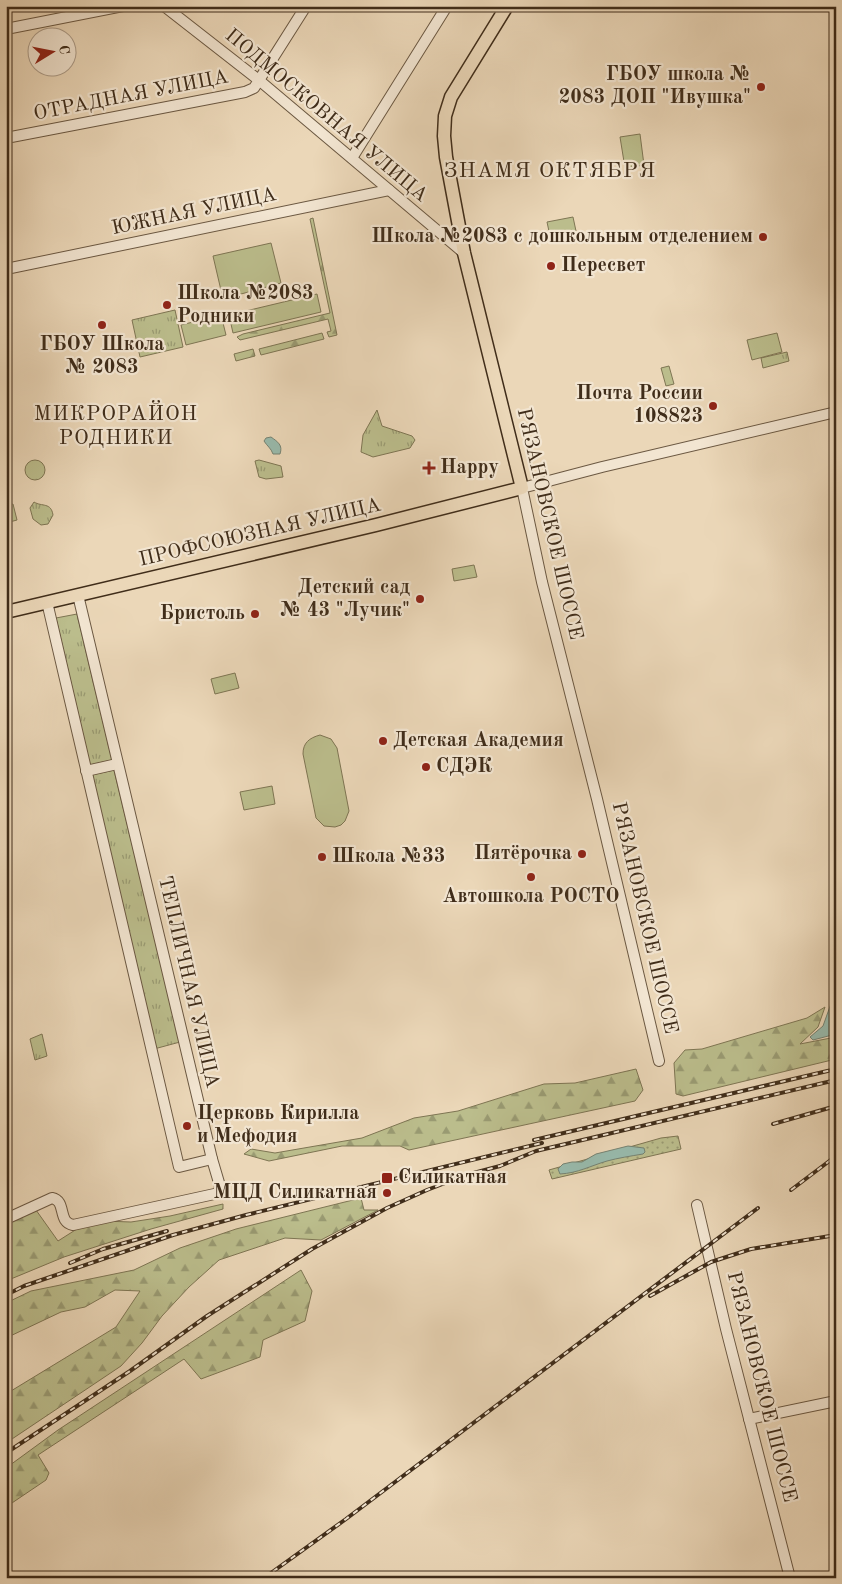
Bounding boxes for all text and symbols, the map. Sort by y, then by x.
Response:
street label: ПОДМОСКОВНАЯ УЛИЦА [221,26,431,206]
north arrow [28,28,78,78]
text: С [56,44,72,56]
place label: ГБОУ школа № 2083 ДОП "Ивушка" [559,65,751,108]
street label: ОТРАДНАЯ УЛИЦА [32,67,230,125]
marker: ГБОУ школа № 2083 ДОП "Ивушка" [755,81,767,93]
district label: ЗНАМЯ ОКТЯБРЯ [444,160,656,182]
street label: ЮЖНАЯ УЛИЦА [110,185,278,239]
place label: Школа №2083 с дошкольным отделением [371,227,753,247]
marker: Школа №2083 с дошкольным отделением [757,231,769,243]
place label: Пересвет [561,256,645,276]
marker: Пересвет [545,260,557,272]
place label: Школа №2083 Родники [177,284,314,327]
marker: Школа №2083 Родники [161,299,173,311]
marker: ГБОУ Школа № 2083 [96,319,108,331]
place label: ГБОУ Школа № 2083 [39,335,165,378]
place label: Почта России 108823 [576,384,703,427]
district label: МИКРОРАЙОН РОДНИКИ [34,399,198,449]
marker: Почта России 108823 [707,400,719,412]
street label: РЯЗАНОВСКОЕ ШОССЕ [513,406,585,642]
place label: Happy [440,458,499,478]
marker: Happy [422,461,436,475]
street label: ПРОФСОЮЗНАЯ УЛИЦА [137,495,383,571]
place label: Детский сад № 43 "Лучик" [280,578,410,621]
marker: Детский сад № 43 "Лучик" [414,593,426,605]
place label: Бристоль [160,604,245,624]
marker: Бристоль [249,608,261,620]
place label: Детская Академия [393,731,564,751]
marker: Детская Академия [377,735,389,747]
place label: СДЭК [436,757,492,777]
marker: СДЭК [420,761,432,773]
street label: РЯЗАНОВСКОЕ ШОССЕ [608,800,680,1036]
place label: Пятёрочка [474,844,572,864]
place label: Школа №33 [332,847,445,867]
marker: Пятёрочка [576,848,588,860]
marker: Школа №33 [316,851,328,863]
marker: Автошкола РОСТО [525,871,537,883]
street label: ТЕПЛИЧНАЯ УЛИЦА [154,874,222,1090]
place label: Автошкола РОСТО [442,887,620,907]
place label: Церковь Кирилла и Мефодия [197,1104,359,1147]
marker: Церковь Кирилла и Мефодия [181,1120,193,1132]
place label: Силикатная [398,1168,507,1188]
marker: Силикатная [380,1171,394,1185]
place label: МЦД Силикатная [213,1183,377,1203]
marker: МЦД Силикатная [381,1187,393,1199]
street label: РЯЗАНОВСКОЕ ШОССЕ [723,1270,799,1504]

